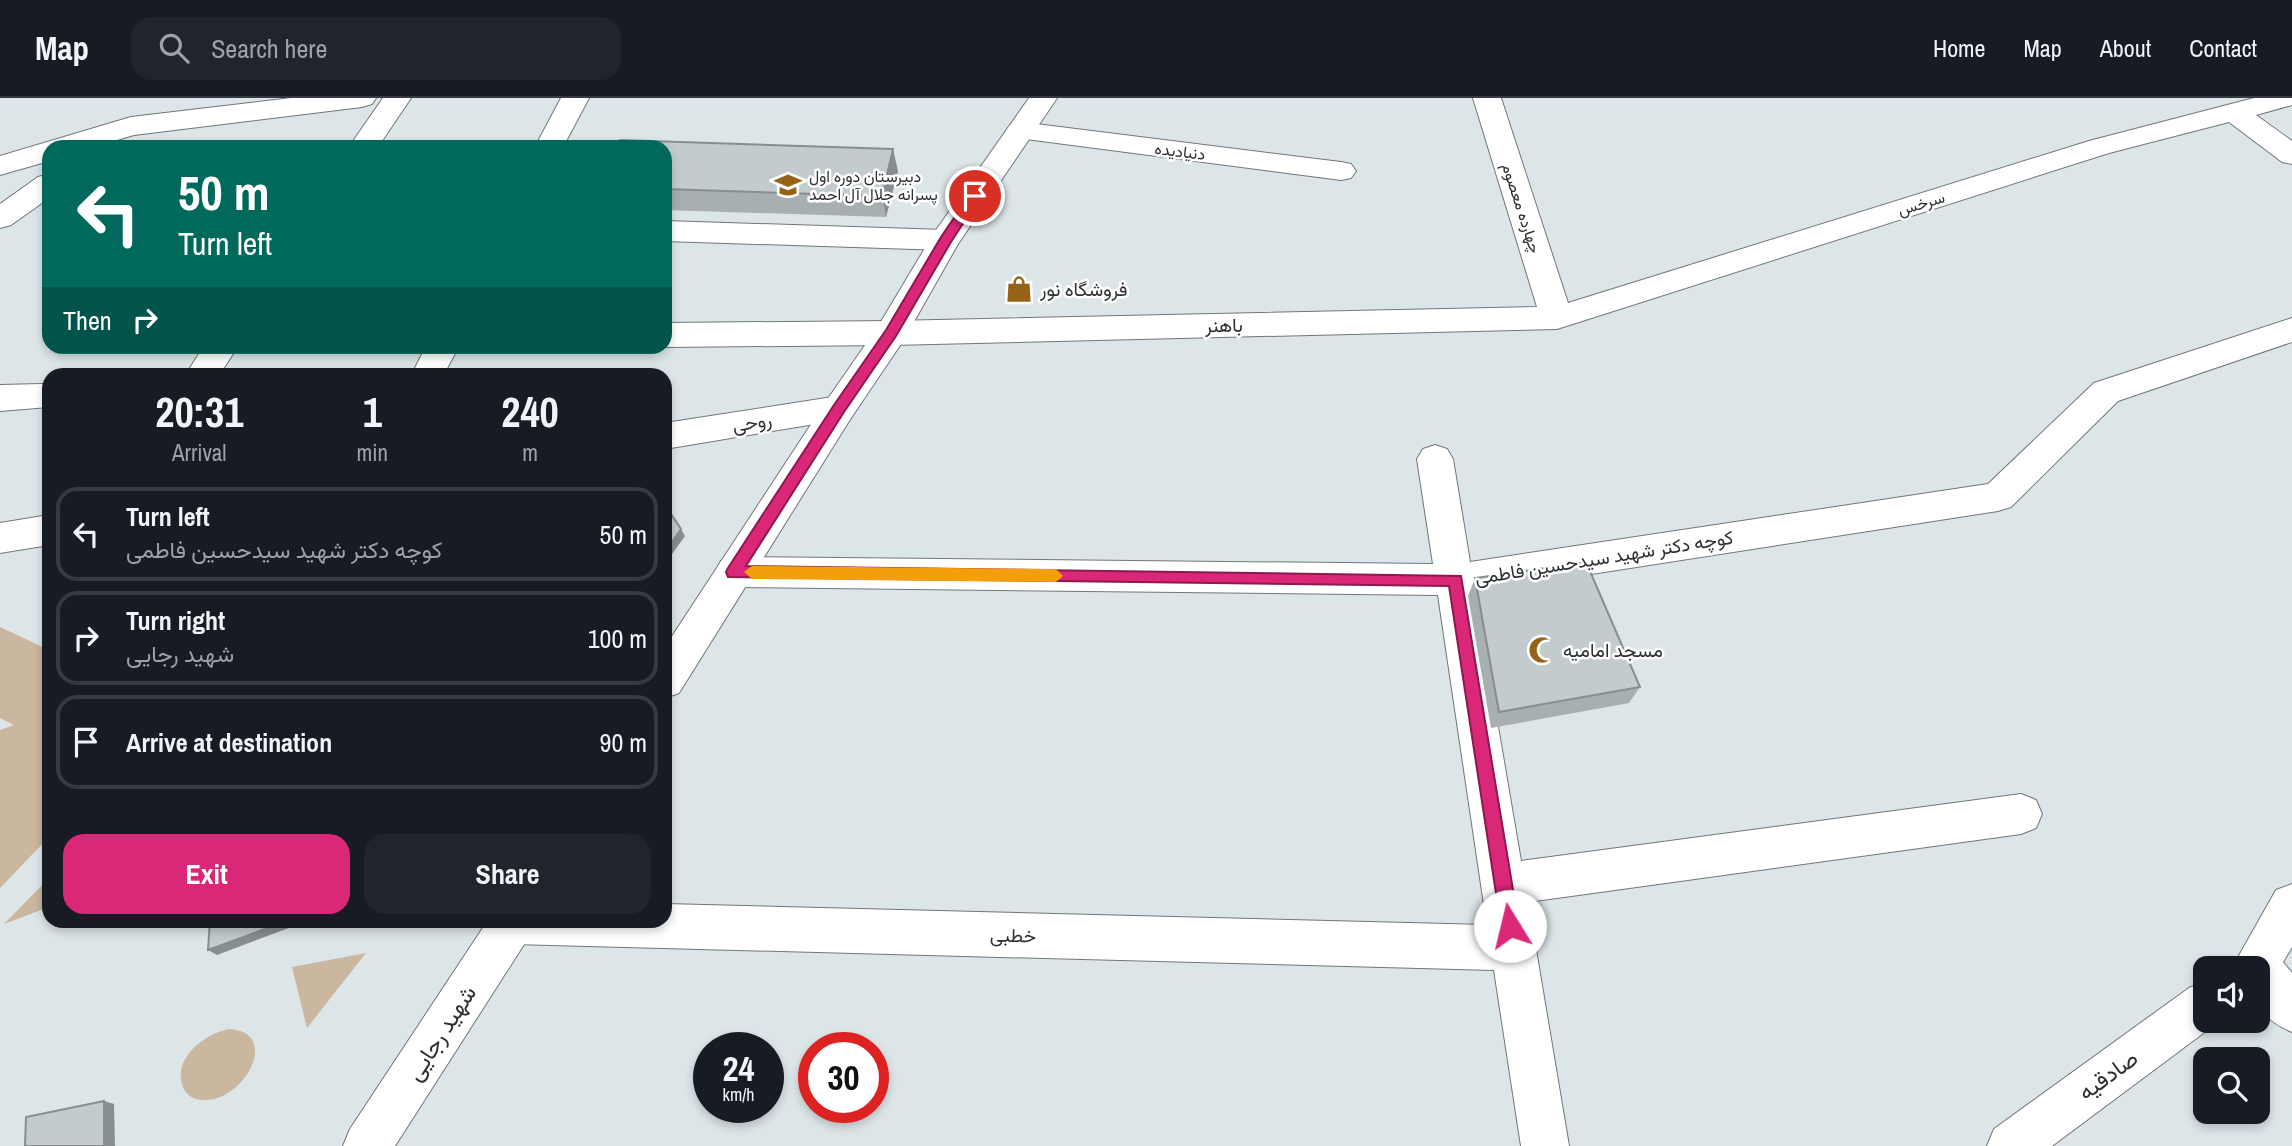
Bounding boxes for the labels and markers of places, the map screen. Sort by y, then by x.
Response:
place label: دبیرستان دوره اول پسرانه جلال آل احمد [809,165,938,206]
pin [945,166,1005,226]
school or university icon: دبیرستان دوره اول پسرانه جلال آل احمد [773,170,803,200]
shop icon: فروشگاه نور [1004,274,1034,304]
place label: فروشگاه نور [1039,276,1127,302]
mosque icon: مسجد امامیه [1527,635,1557,665]
place label: مسجد امامیه [1563,637,1663,663]

